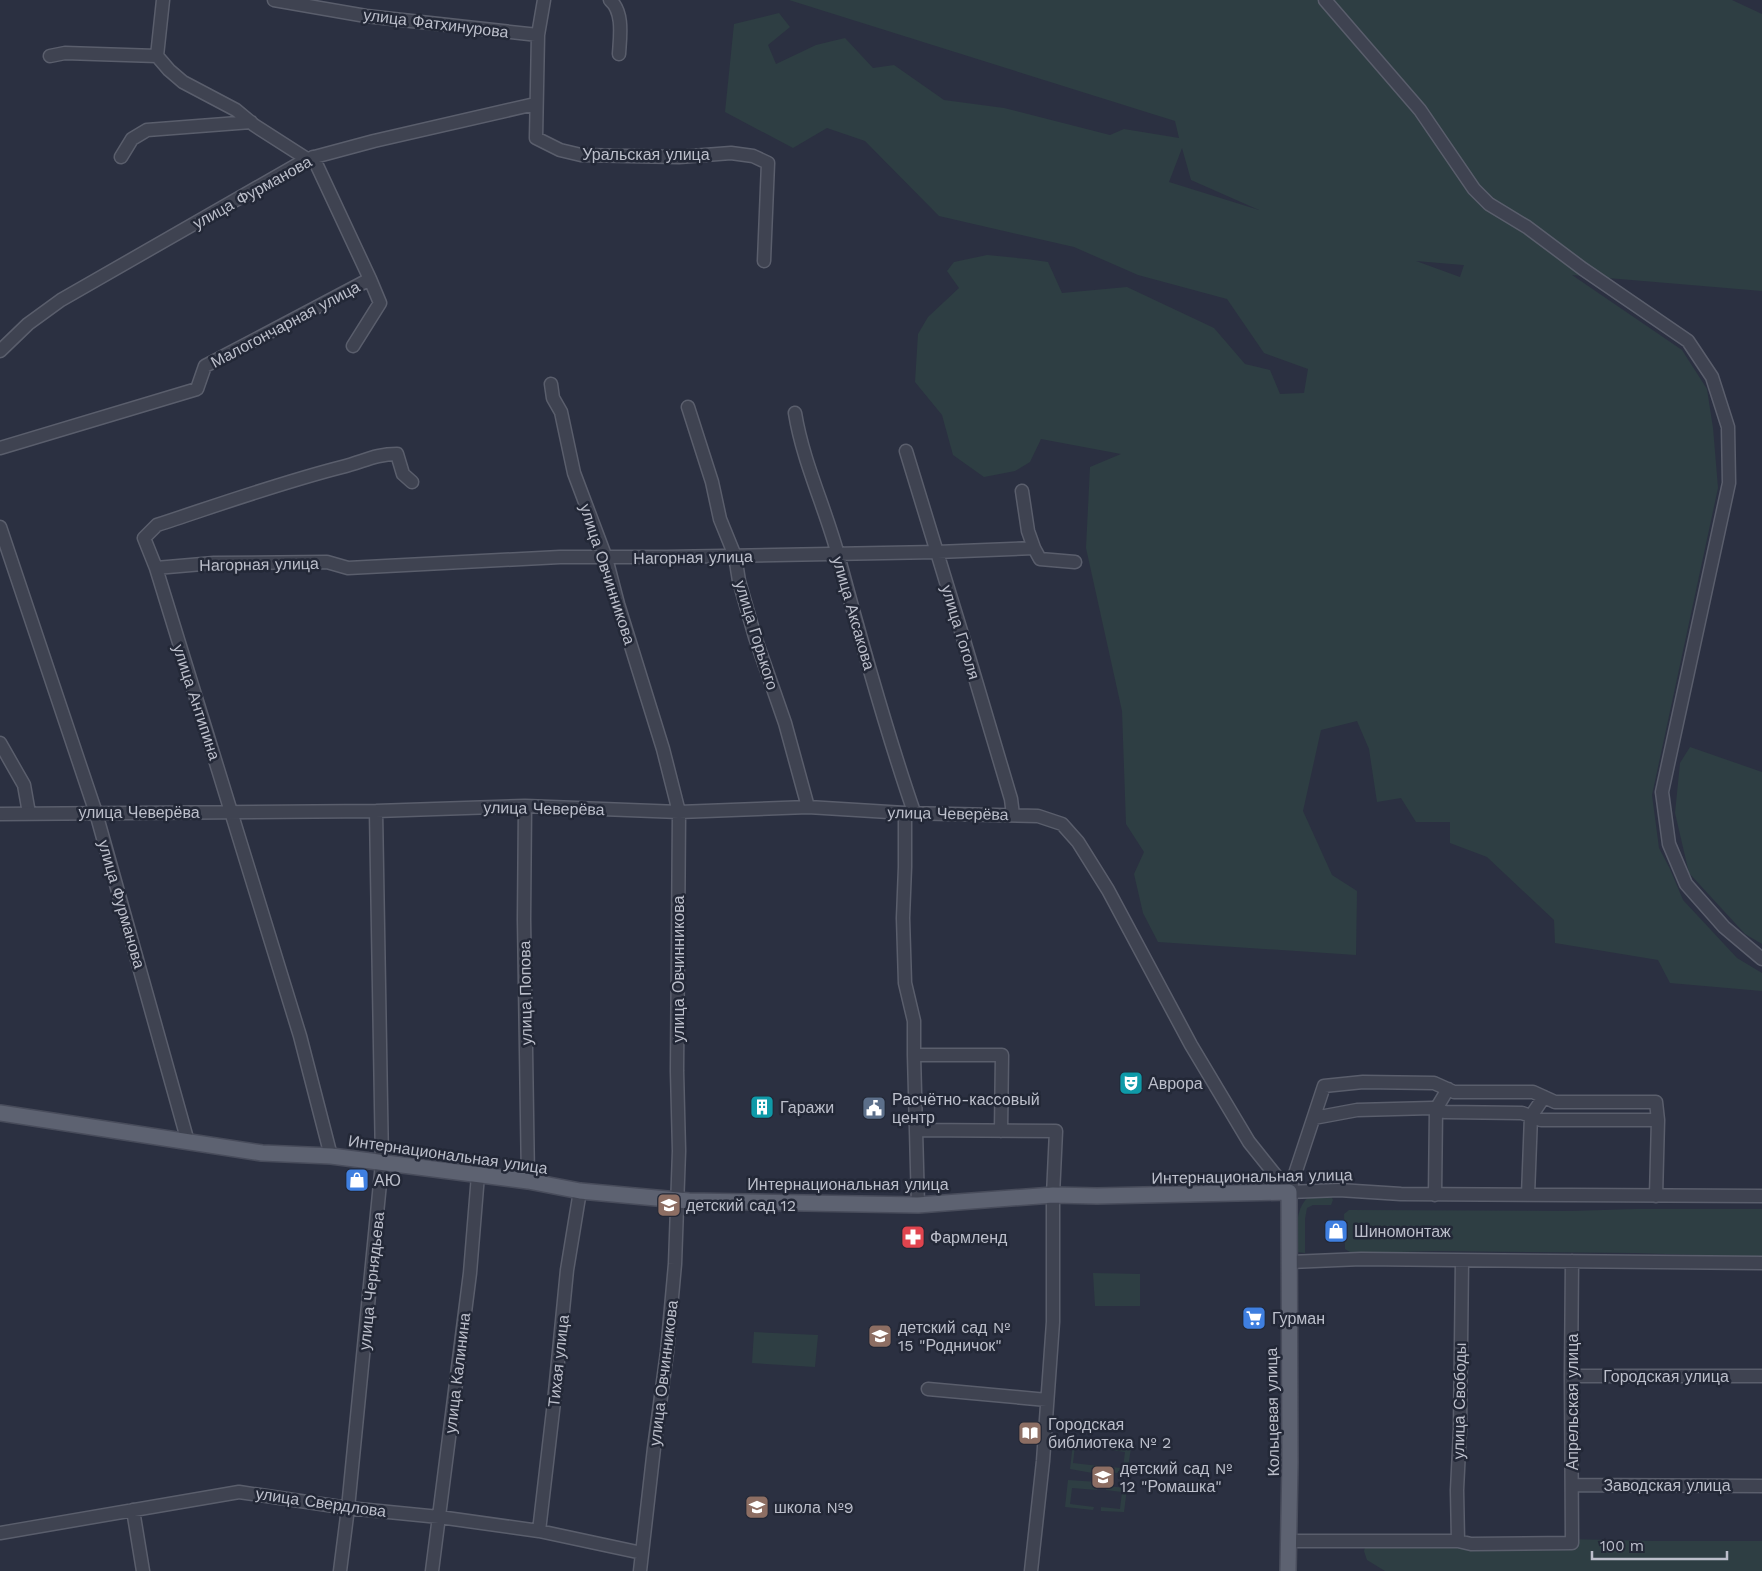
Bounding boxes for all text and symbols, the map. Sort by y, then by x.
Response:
street label: улица Фатхинурова [362,5,510,42]
street label: Уральская улица [582,145,710,164]
street label: улица Фурманова [189,152,315,233]
street label: Малогончарная улица [207,277,363,372]
street label: улица Овчинникова [576,501,639,647]
street label: Нагорная улица [633,547,753,568]
street label: Нагорная улица [199,554,319,575]
street label: улица Аксакова [828,554,879,672]
street label: улица Горького [731,578,782,692]
street label: улица Гоголя [937,583,984,682]
street label: улица Антипина [169,642,224,763]
street label: улица Чеверёва [483,798,605,819]
street label: улица Чеверёва [78,803,200,822]
street label: улица Чеверёва [887,803,1009,824]
street label: улица Фурманова [94,838,149,971]
street label: улица Овчинникова [669,895,688,1042]
street label: улица Попова [515,940,536,1045]
theatre icon: Аврора [1118,1070,1144,1096]
place label: Аврора [1148,1074,1203,1093]
place label: Расчётно-кассовый центр [892,1090,1040,1127]
building icon: Гаражи [749,1094,775,1120]
public building icon: Расчётно-кассовый центр [861,1095,887,1121]
place label: Гаражи [780,1098,834,1117]
street label: Интернациональная улица [347,1131,549,1178]
street label: Интернациональная улица [1151,1165,1353,1188]
shop icon: АЮ [344,1167,370,1193]
place label: АЮ [374,1171,401,1190]
street label: Интернациональная улица [747,1175,949,1194]
school or university icon: детский сад 12 [656,1192,682,1218]
place label: детский сад 12 [686,1196,796,1215]
street label: улица Чернядьева [355,1211,388,1351]
shop icon: Шиномонтаж [1323,1218,1349,1244]
place label: Шиномонтаж [1354,1222,1451,1241]
pharmacy icon: Фармленд [900,1224,926,1250]
place label: Фармленд [930,1228,1008,1247]
street label: улица Овчинникова [645,1299,682,1447]
supermarket icon: Гурман [1241,1305,1267,1331]
place label: Гурман [1272,1309,1325,1328]
street label: улица Калинина [441,1312,474,1434]
street label: Тихая улица [544,1314,573,1408]
place label: детский сад № 15 "Родничок" [898,1318,1011,1355]
school or university icon: детский сад № 15 "Родничок" [867,1323,893,1349]
street label: Апрельская улица [1563,1334,1582,1470]
street label: улица Свободы [1449,1342,1470,1460]
street label: Кольцевая улица [1262,1347,1283,1477]
street label: Городская улица [1603,1367,1729,1386]
place label: Городская библиотека № 2 [1048,1415,1171,1452]
library icon: Городская библиотека № 2 [1017,1420,1043,1446]
place label: детский сад № 12 "Ромашка" [1120,1459,1233,1496]
school or university icon: детский сад № 12 "Ромашка" [1090,1464,1116,1490]
street label: Заводская улица [1603,1476,1731,1495]
street label: улица Свердлова [254,1484,388,1521]
school or university icon: школа №9 [744,1494,770,1520]
place label: школа №9 [774,1498,854,1517]
scale bar [1592,1528,1727,1560]
text: 100 m [1600,1537,1644,1555]

